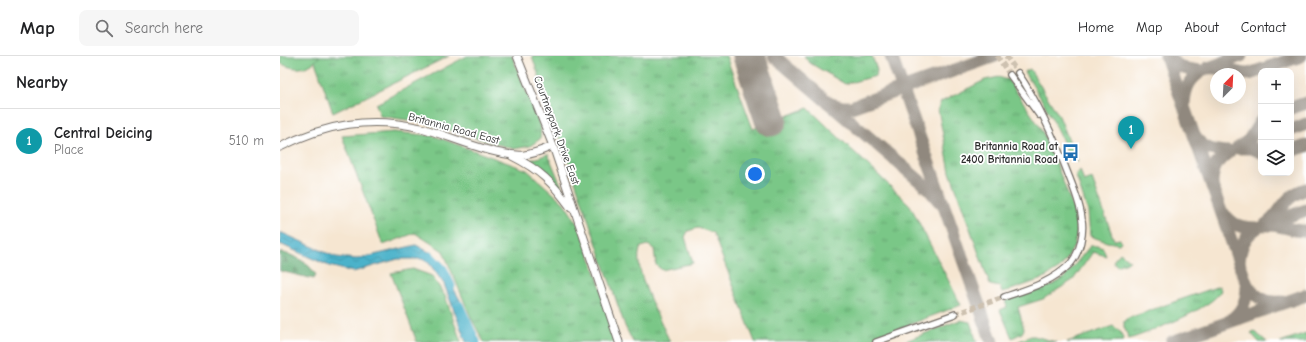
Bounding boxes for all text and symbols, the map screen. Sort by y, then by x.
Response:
search box [79,10,359,46]
text: Map [20,17,55,39]
icon: search [93,17,115,39]
text: Search here [125,19,203,37]
text: Home [1078,19,1114,36]
text: Map [1136,19,1162,36]
text: About [1184,19,1219,36]
text: Contact [1241,19,1286,36]
north arrow [1210,68,1246,104]
map controls [1258,68,1294,176]
button: + [1258,68,1294,104]
text: Nearby [16,73,67,92]
street label: Courtneypark Drive East [531,74,583,187]
button: − [1258,104,1294,140]
street label: Britannia Road East [407,110,502,147]
pin: 1 [1118,116,1144,149]
text: Central Deicing [54,124,153,142]
text: 1 [26,133,32,148]
text: 510 m [229,133,264,148]
place label: Britannia Road at 2400 Britannia Road [961,140,1058,166]
button: layers [1258,140,1294,176]
text: Place [54,142,84,157]
bus stop icon: Britannia Road at 2400 Britannia Road [1061,142,1081,162]
your location [745,164,765,184]

